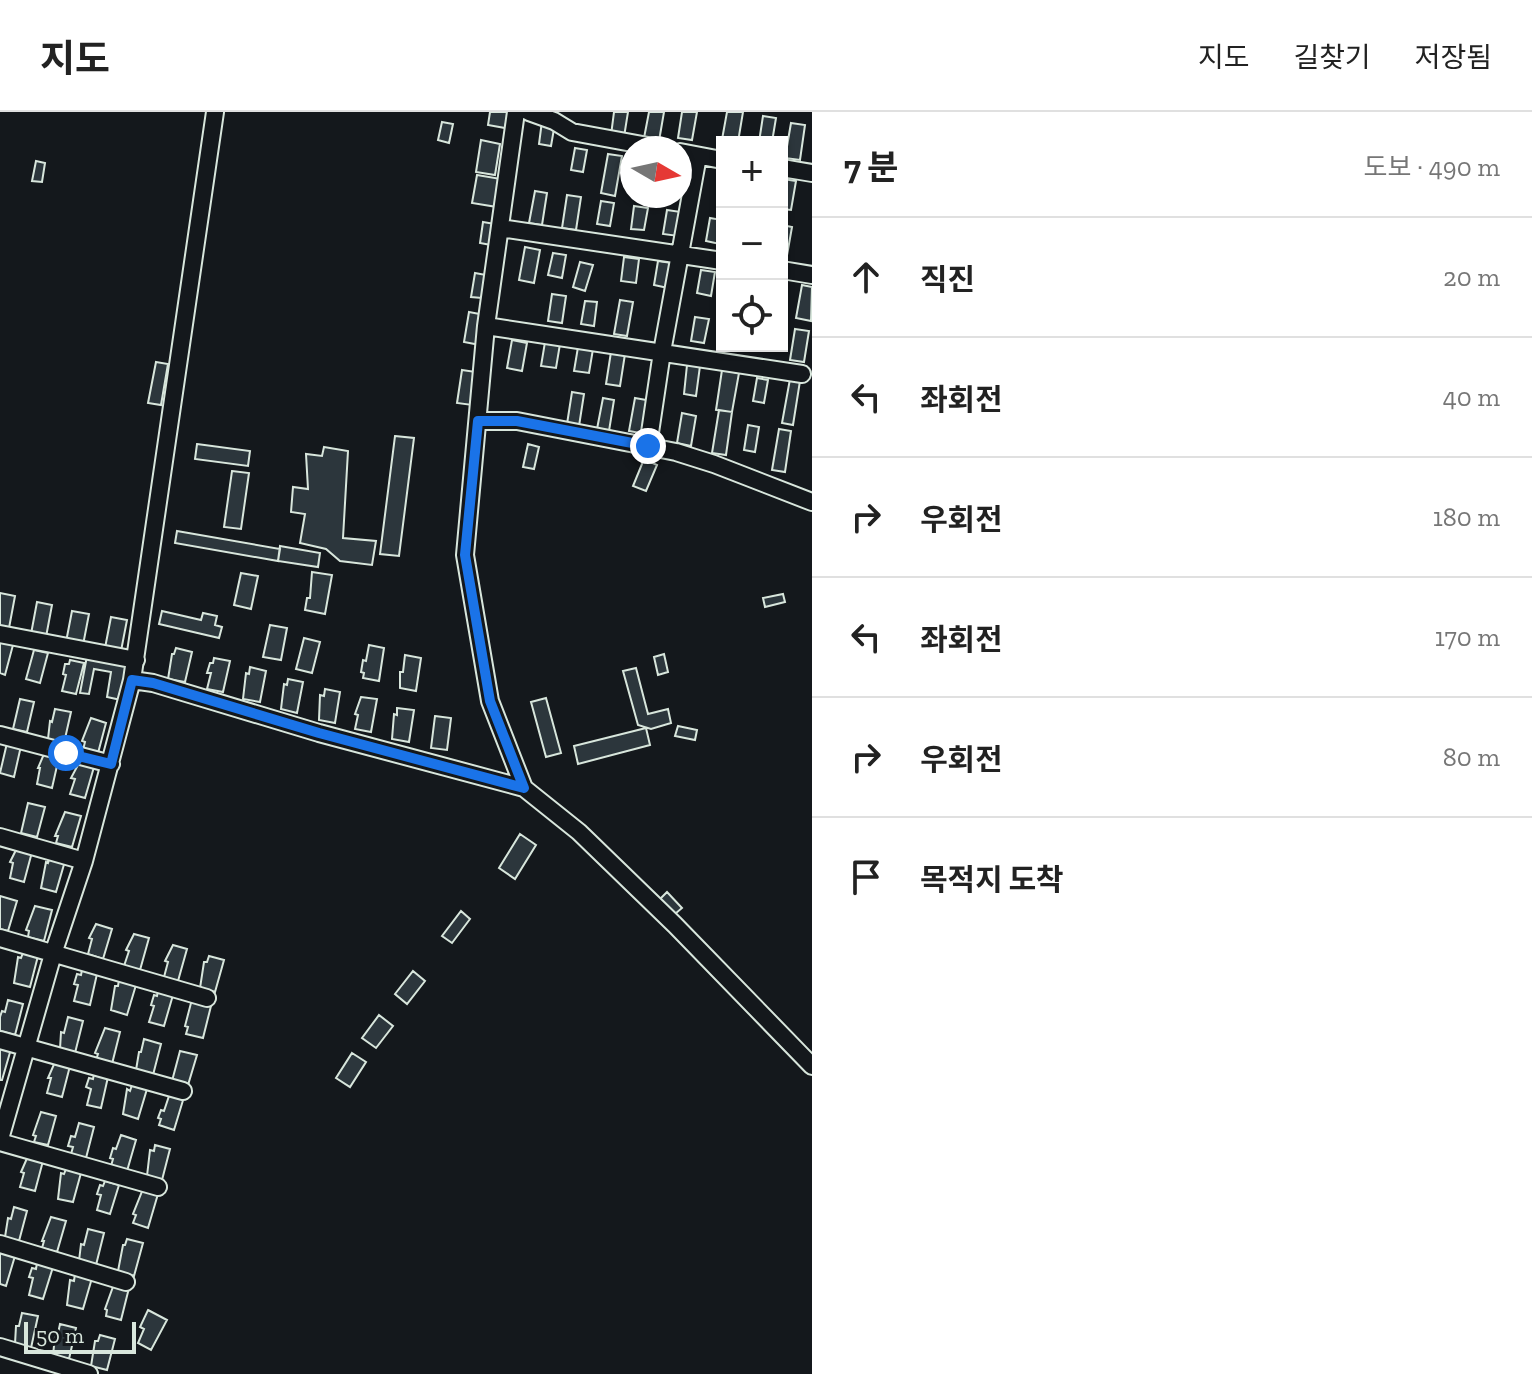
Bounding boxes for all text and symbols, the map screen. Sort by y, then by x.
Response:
text: 지도 [40,36,110,82]
text: 지도 [1198,41,1249,74]
text: 길찾기 [1293,41,1371,74]
text: 저장됨 [1415,41,1492,74]
north arrow [620,136,692,208]
map controls [716,136,788,352]
button: + [716,136,788,208]
text: 7 분 [844,147,898,188]
text: 도보 · 490 m [1364,151,1500,183]
button: − [716,208,788,280]
icon: ahead [844,255,888,299]
text: 20 m [1443,261,1500,293]
text: 직진 [920,262,975,298]
button: locate [716,280,788,352]
icon: left [844,375,888,419]
text: 40 m [1443,381,1500,413]
text: 좌회전 [920,382,1003,418]
route end [630,428,666,464]
icon: right [844,495,888,539]
text: 180 m [1433,501,1500,533]
text: 우회전 [920,502,1003,538]
icon: left [844,615,888,659]
text: 170 m [1435,621,1500,653]
text: 좌회전 [920,622,1003,658]
route start [48,735,84,771]
icon: right [844,735,888,779]
text: 80 m [1443,741,1500,773]
text: 우회전 [920,742,1003,778]
icon: arrive [844,855,888,899]
text: 목적지 도착 [920,862,1064,898]
scale bar [24,1318,136,1354]
text: 50 m [36,1322,84,1349]

